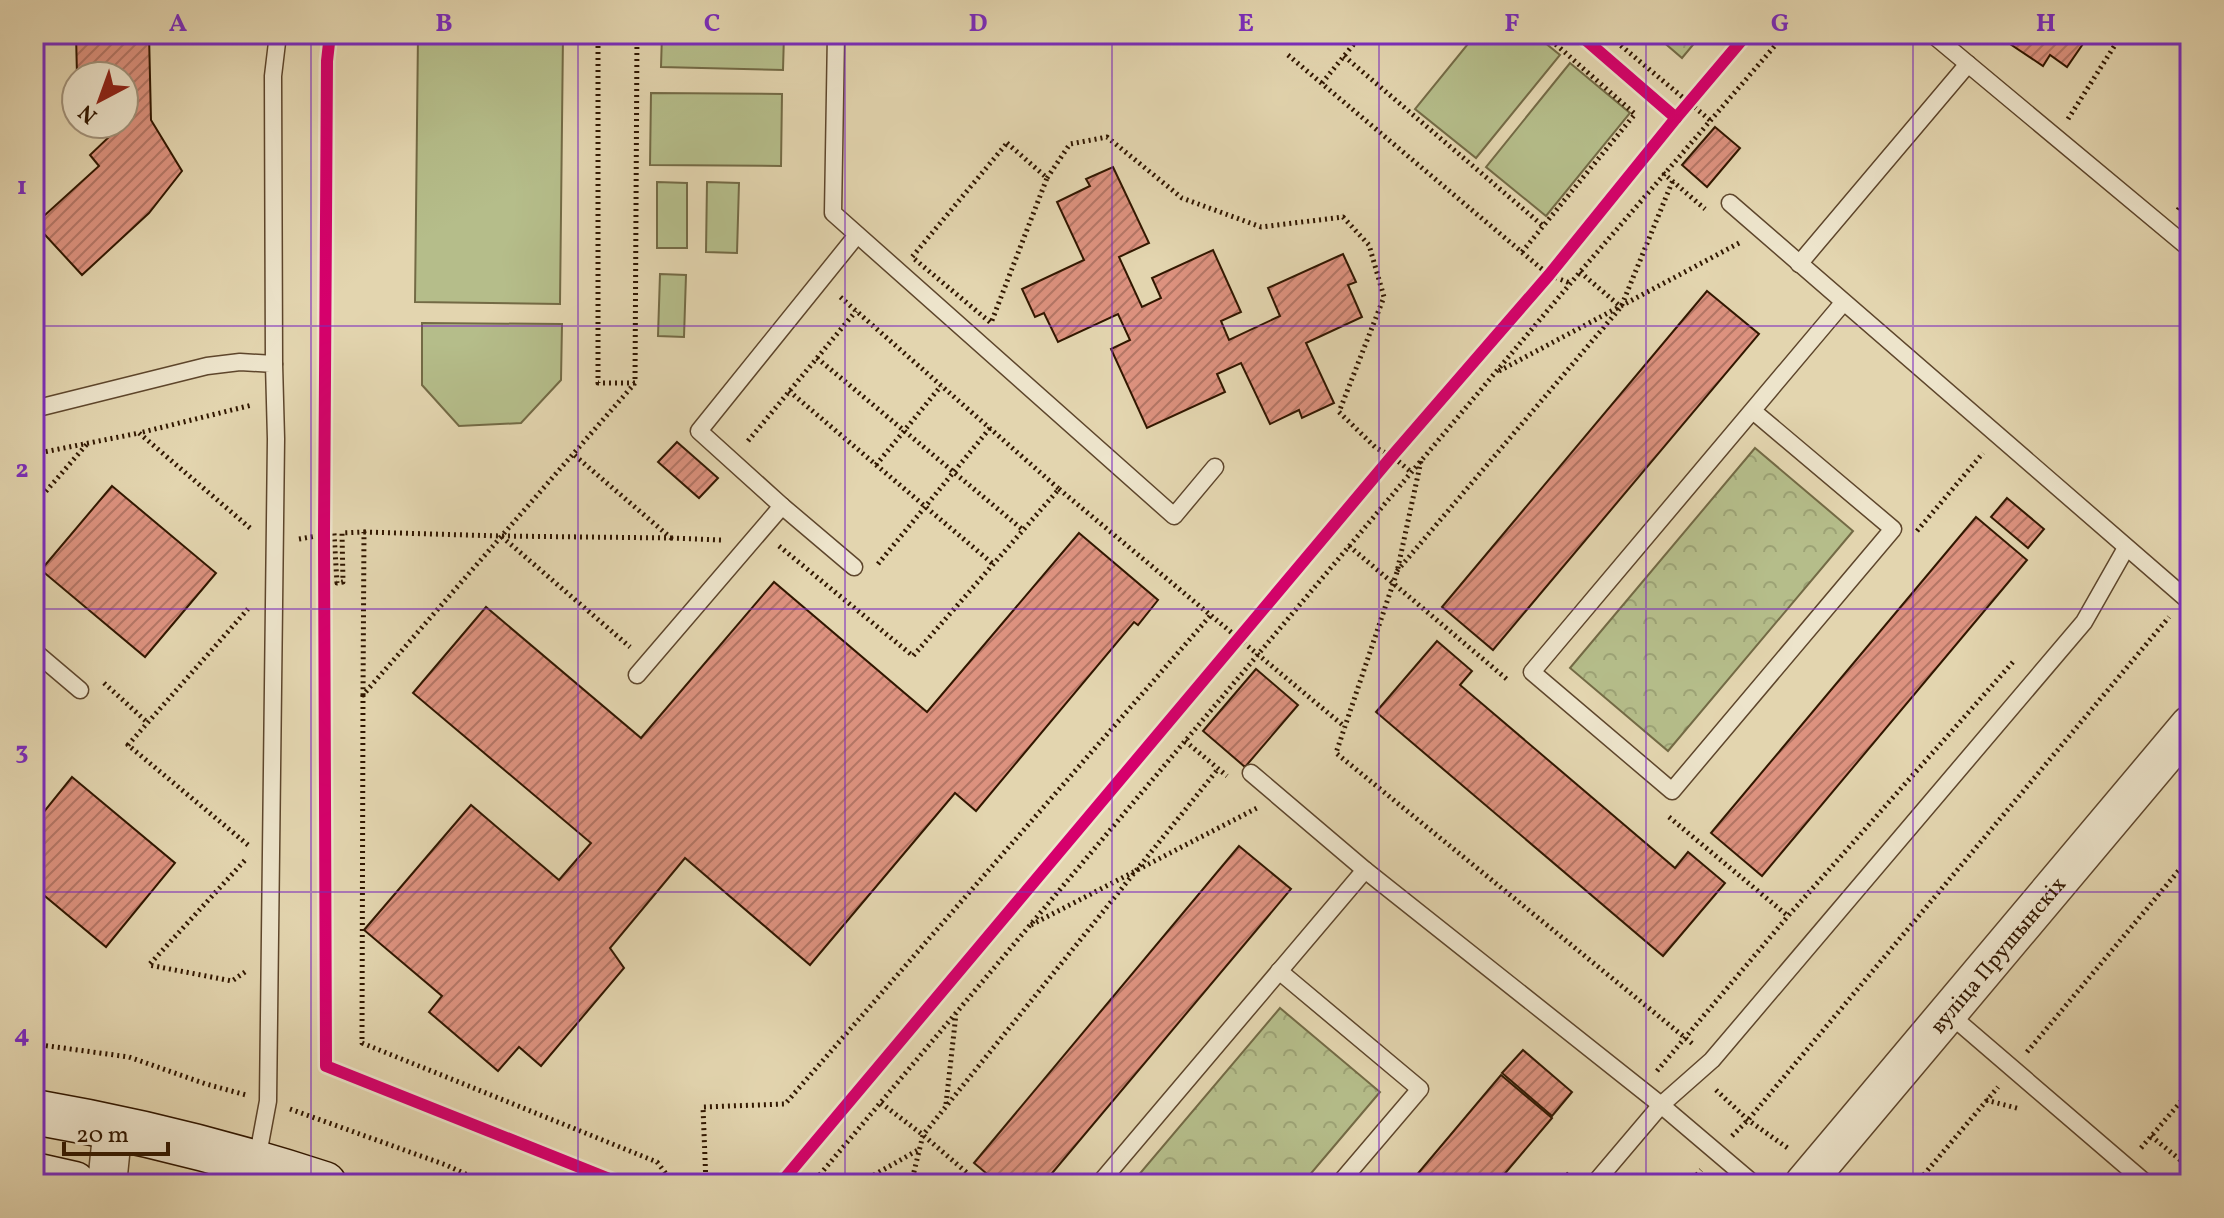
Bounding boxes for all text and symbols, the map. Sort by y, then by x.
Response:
text: A [169,6,188,42]
text: B [435,6,453,42]
text: C [704,6,720,42]
text: D [968,6,988,42]
text: E [1238,6,1254,42]
text: F [1504,6,1520,42]
text: G [1771,6,1789,42]
text: H [2036,6,2056,42]
north arrow [60,60,140,140]
text: N [72,96,105,130]
text: 1 [17,169,27,205]
text: 2 [15,452,29,488]
text: 3 [15,734,29,770]
street label: вуліца Прушынскіх [1924,871,2074,1041]
text: 4 [14,1017,30,1053]
scale bar [64,1106,168,1156]
text: 20 m [76,1119,129,1153]

